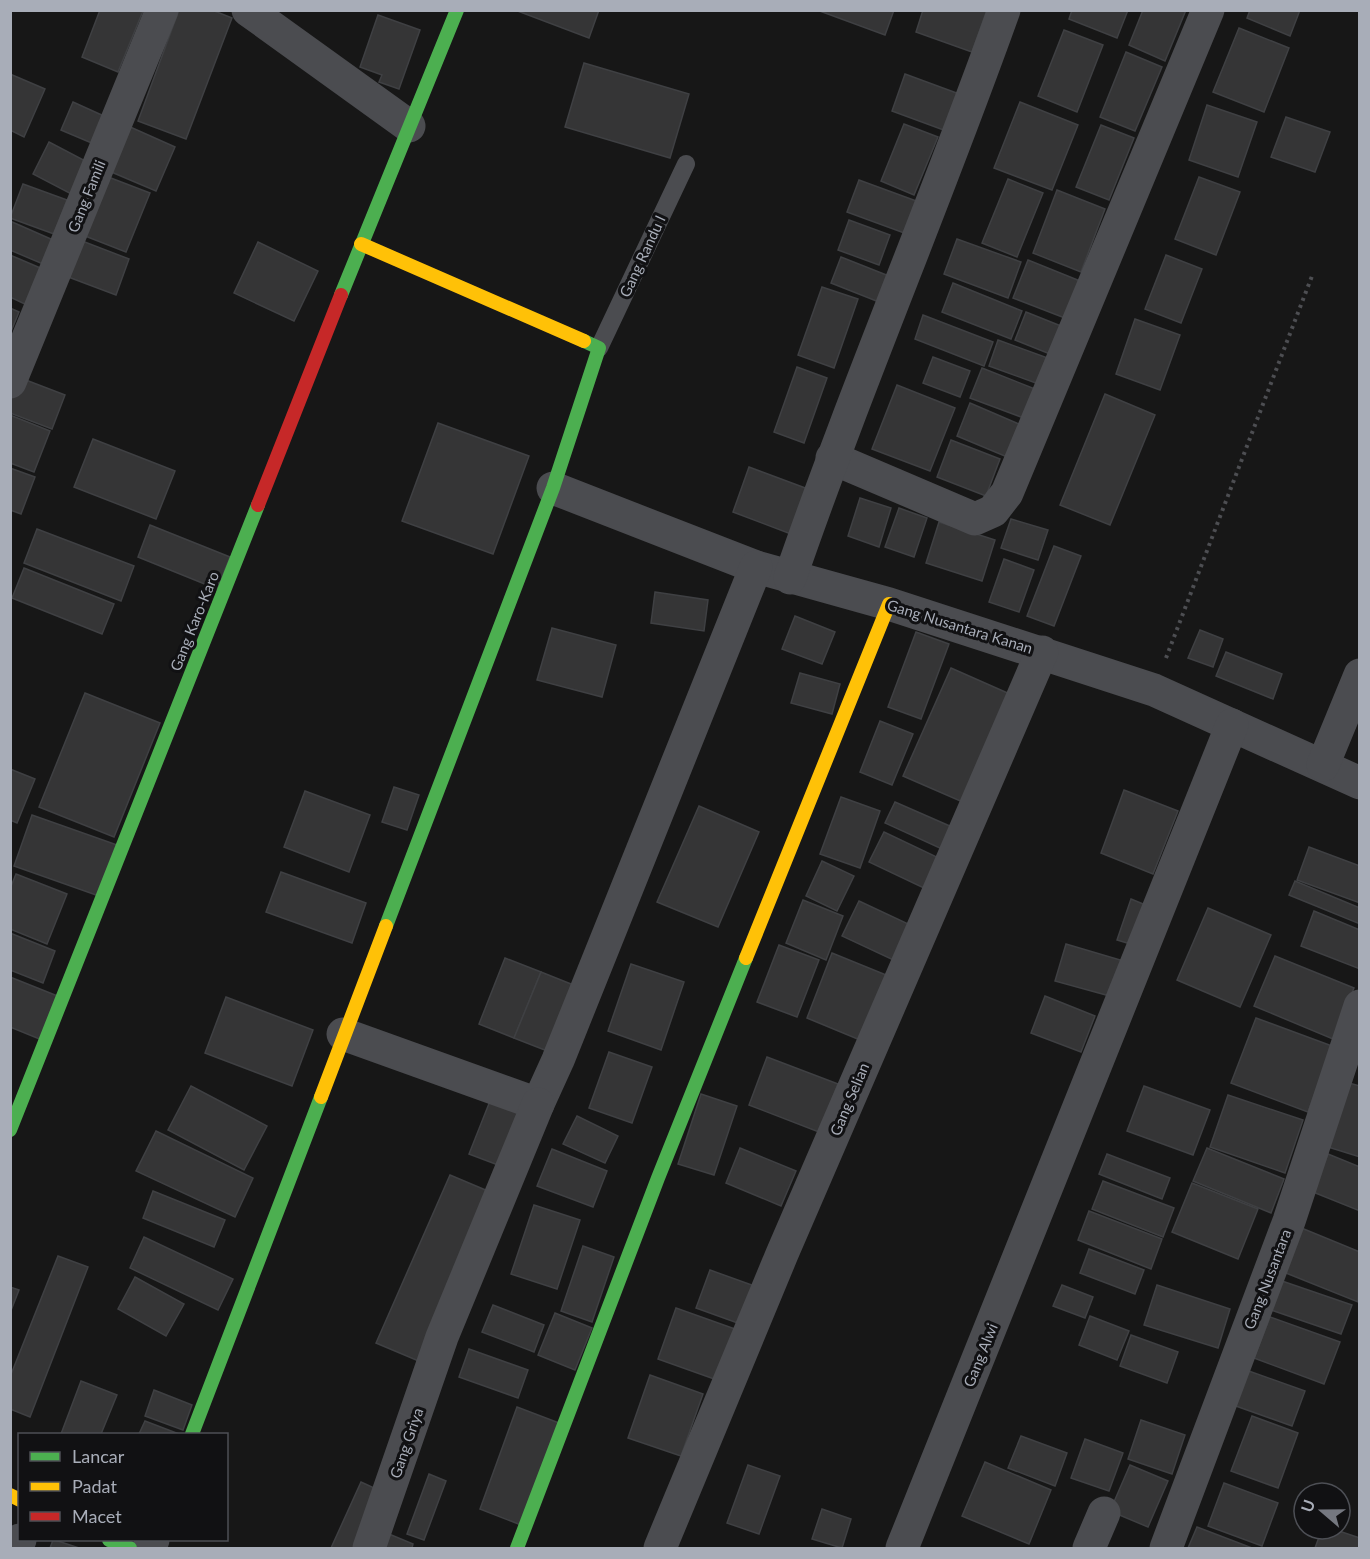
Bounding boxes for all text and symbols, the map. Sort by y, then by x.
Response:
street label: Gang Famili [63,157,109,235]
street label: Gang Randu I [615,212,669,300]
street label: Gang Karo-Karo [166,569,222,673]
street label: Gang Nusantara Kanan [885,595,1035,657]
street label: Gang Selian [826,1060,872,1138]
street label: Gang Nusantara [1240,1226,1294,1332]
street label: Gang Alwi [959,1321,1001,1389]
street label: Gang Griya [386,1405,426,1481]
legend [18,1433,228,1541]
text: Lancar [72,1445,125,1467]
text: Padat [72,1475,117,1497]
north arrow [1292,1481,1352,1541]
text: U [1296,1497,1318,1515]
text: Macet [72,1505,122,1527]

